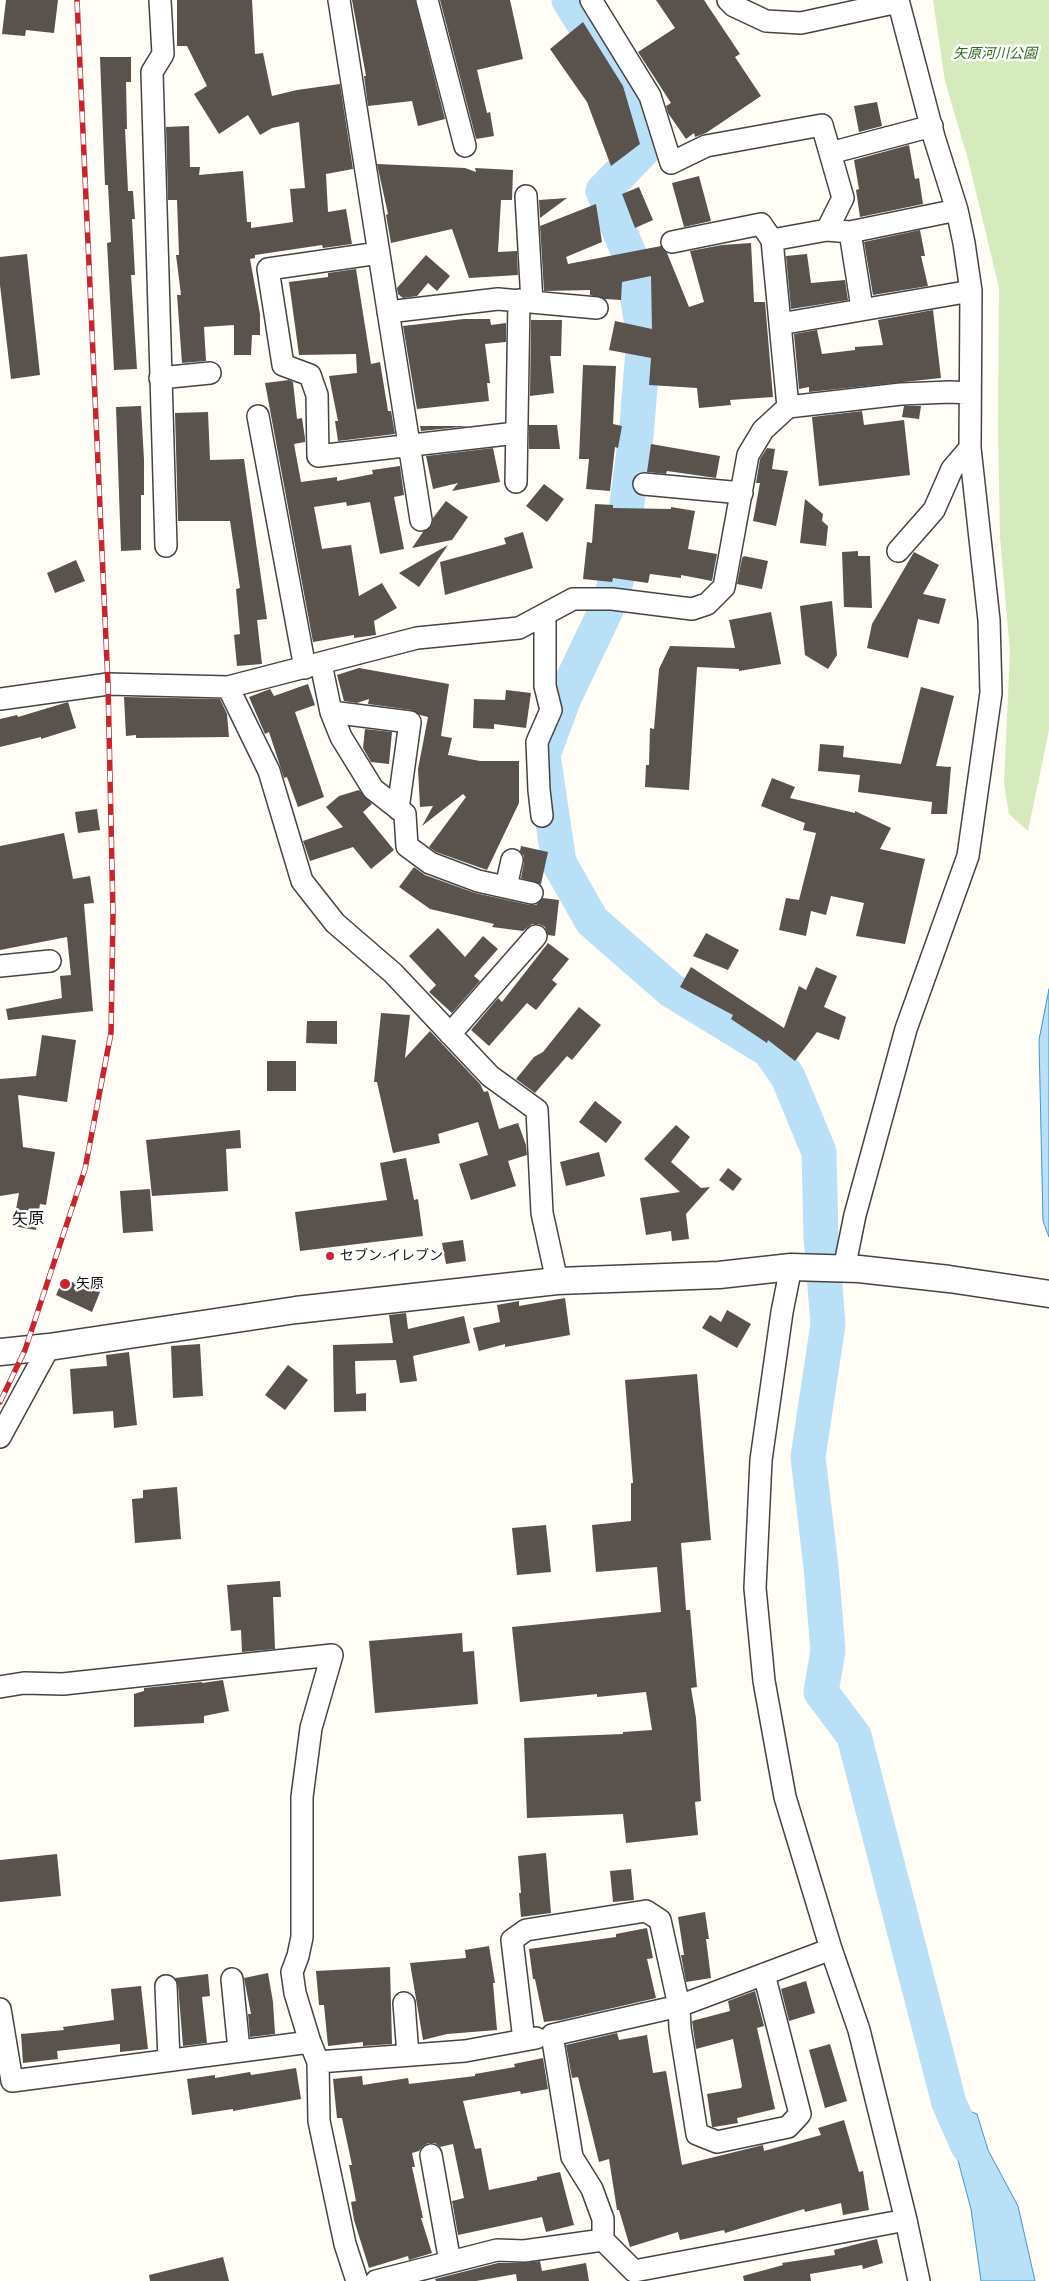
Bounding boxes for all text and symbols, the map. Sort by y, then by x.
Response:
park label: 矢原河川公園 [953,46,1037,62]
district label: 矢原 [12,1209,44,1229]
place label: セブン-イレブン [340,1248,443,1264]
marker: セブン-イレブン [324,1250,336,1262]
place label: 矢原 [76,1276,104,1292]
marker: 矢原 [58,1277,72,1291]

